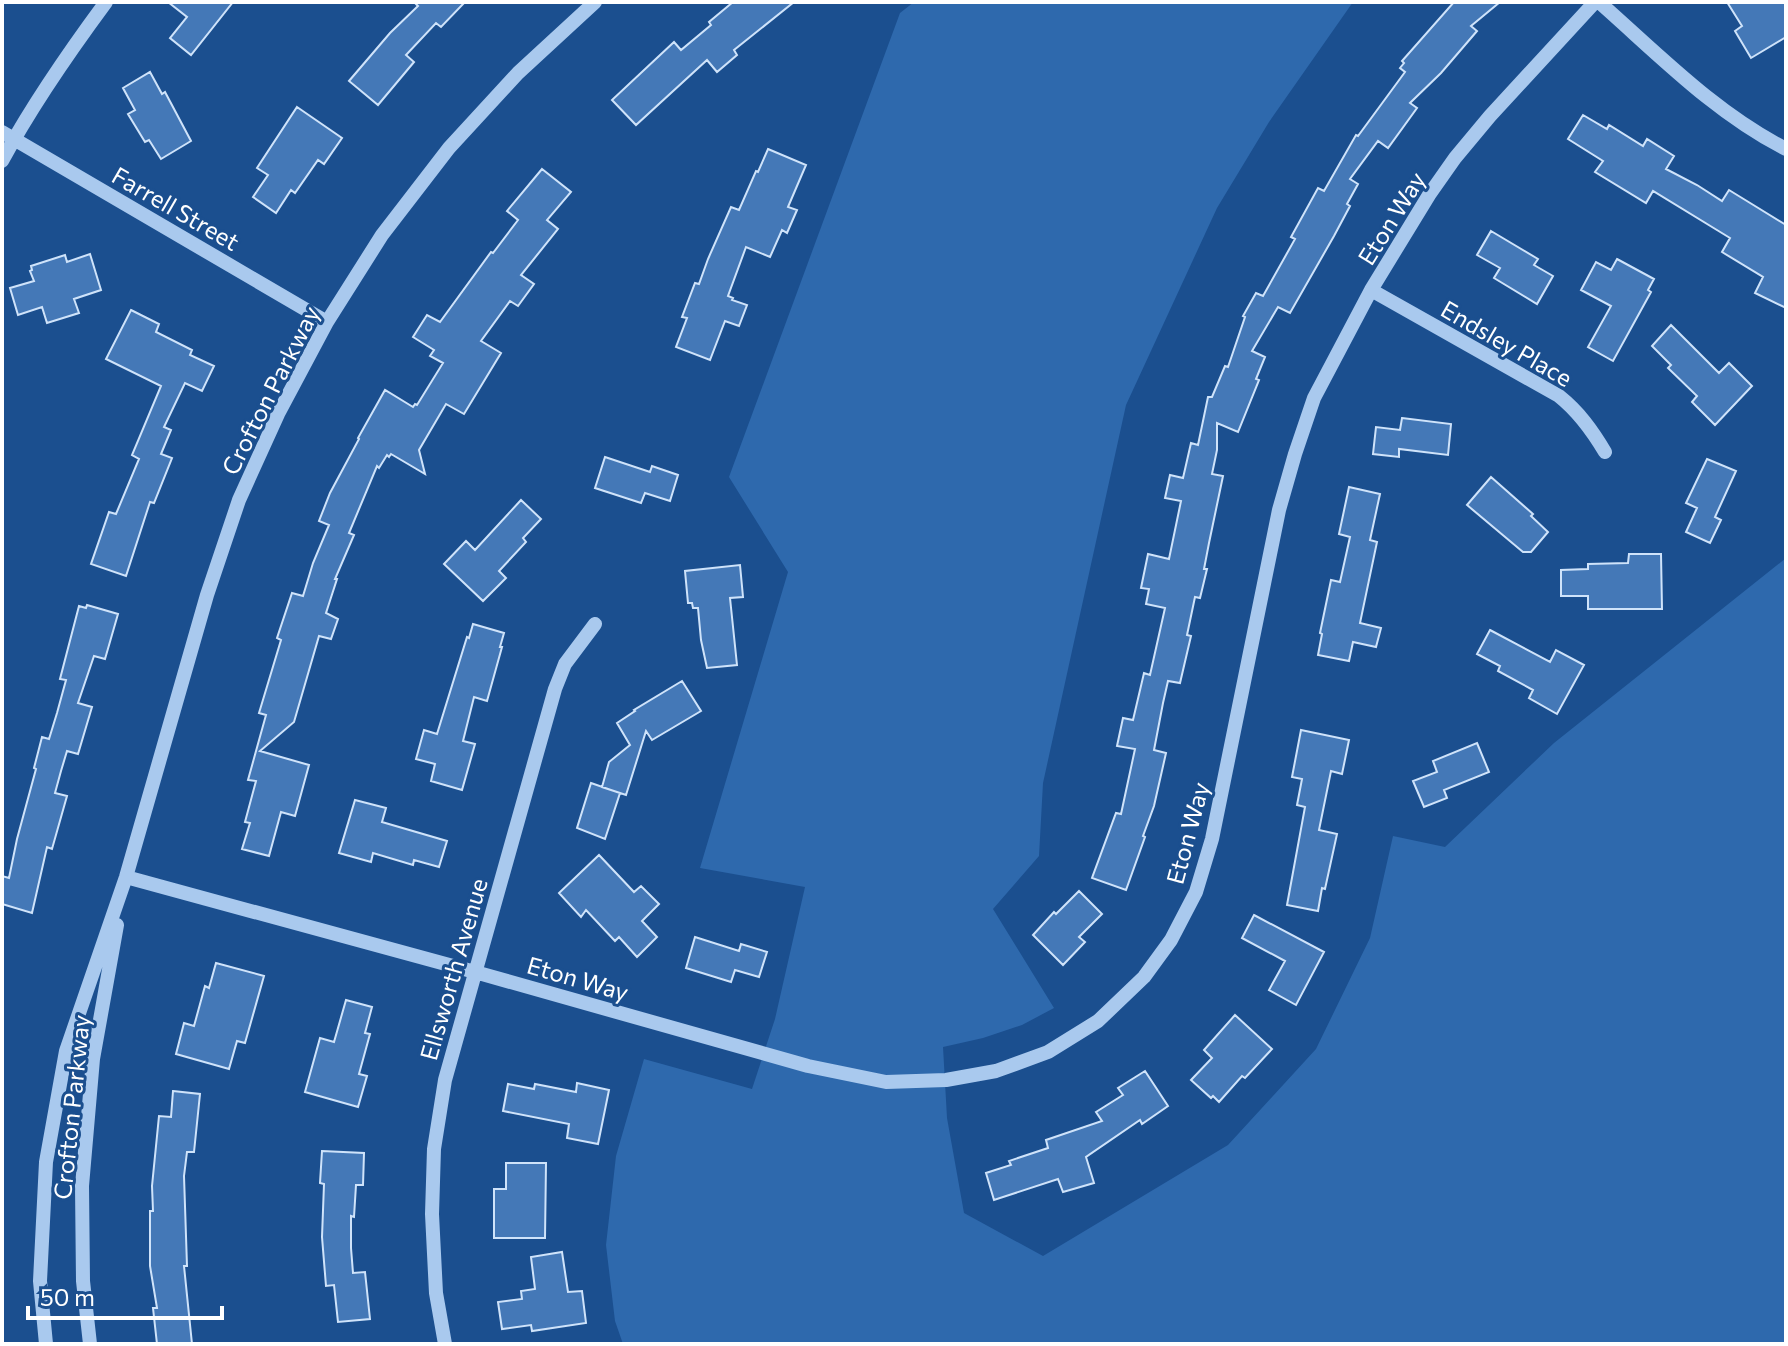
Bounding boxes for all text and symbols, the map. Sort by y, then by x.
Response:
street label: Farrell Street [107,160,245,256]
street label: Eton Way [1351,166,1431,270]
street label: Endsley Place [1436,294,1578,392]
street label: Crofton Parkway [215,301,325,479]
street label: Eton Way [1159,779,1215,887]
street label: Ellsworth Avenue [413,875,493,1063]
street label: Eton Way [524,950,632,1006]
street label: Crofton Parkway [47,1013,95,1201]
scale bar [28,1270,222,1320]
text: 50 m [40,1282,95,1311]

